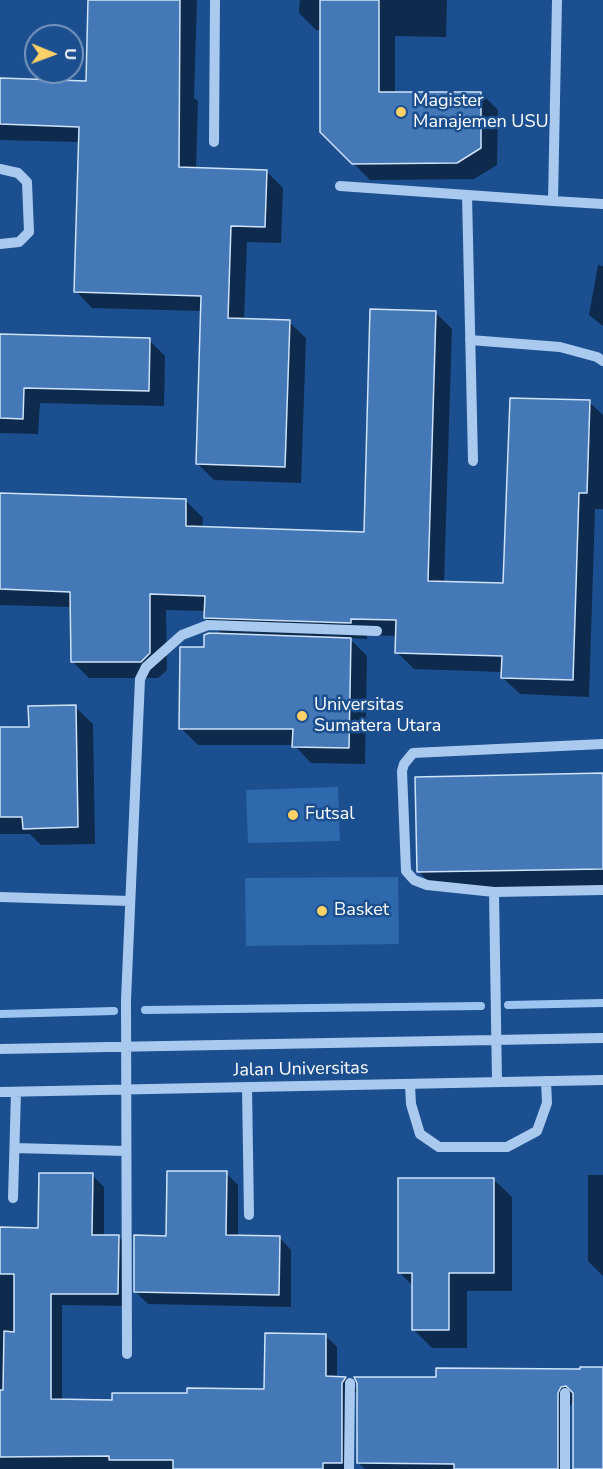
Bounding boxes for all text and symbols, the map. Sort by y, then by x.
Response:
north arrow [24,24,84,84]
text: U [59,48,81,60]
place label: Magister Manajemen USU [413,91,549,134]
marker: Magister Manajemen USU [394,105,408,119]
place label: Universitas Sumatera Utara [314,695,441,738]
marker: Universitas Sumatera Utara [295,709,309,723]
place label: Futsal [305,804,355,826]
marker: Futsal [286,808,300,822]
place label: Basket [334,900,389,922]
marker: Basket [315,904,329,918]
street label: Jalan Universitas [233,1058,369,1082]

